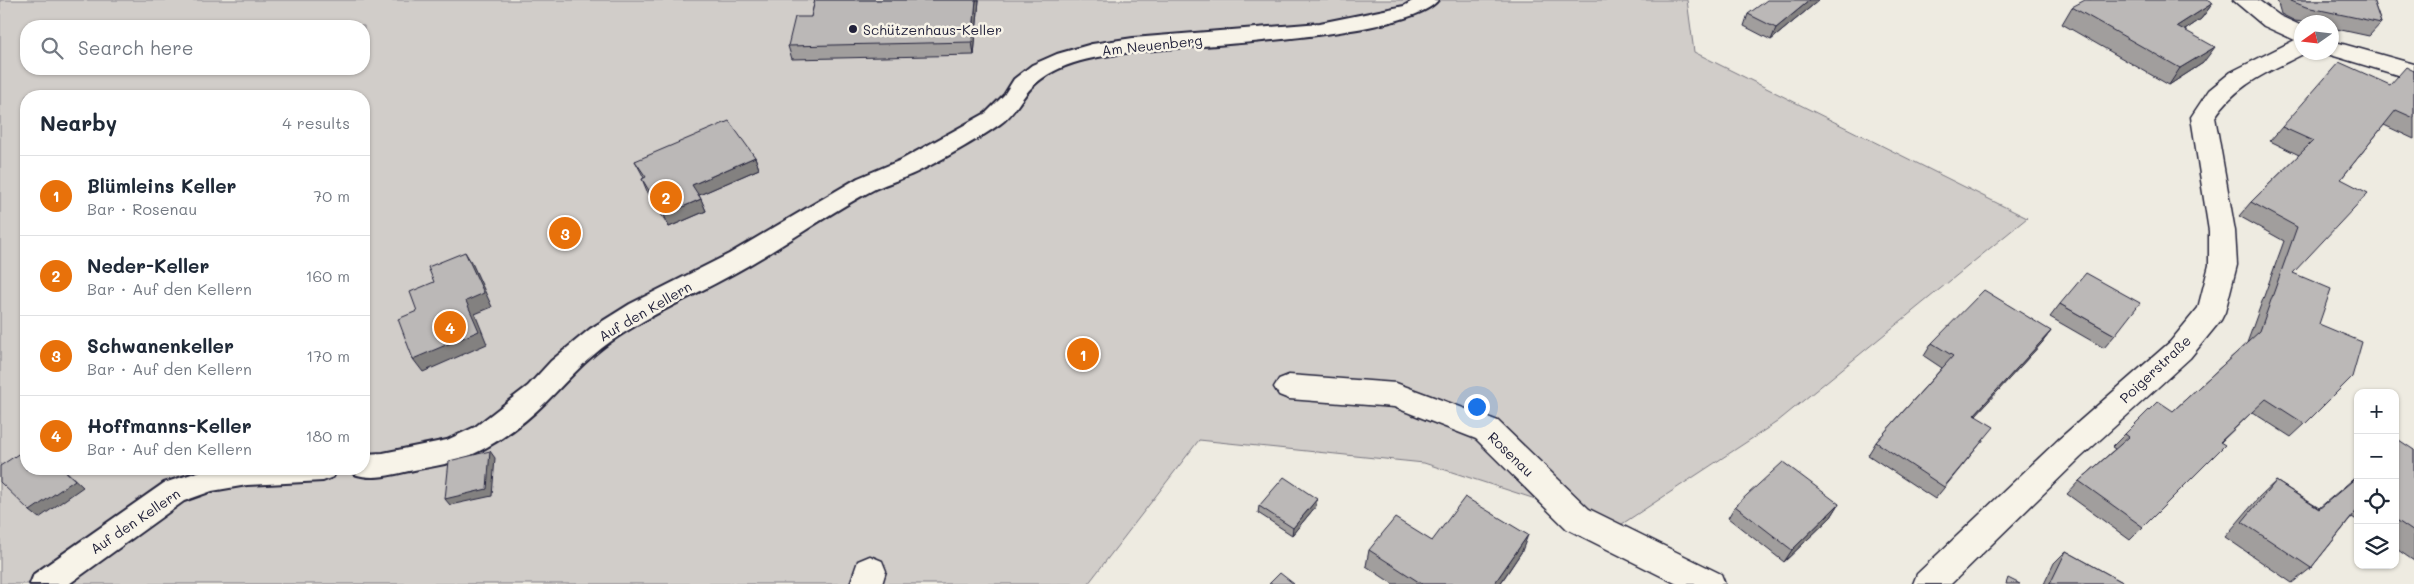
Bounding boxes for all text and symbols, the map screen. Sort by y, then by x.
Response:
north arrow [2294,15,2339,60]
search box [20,20,370,75]
place label: Schützenhaus-Keller [863,20,1002,39]
marker: Schützenhaus-Keller [847,23,859,35]
street label: Am Neuenberg [1101,30,1203,60]
icon: search [38,34,66,62]
text: Search here [78,35,194,60]
text: Nearby [40,109,117,136]
text: 4 results [282,112,350,133]
text: Blümleins Keller [87,173,236,198]
pin: 2 [650,178,682,216]
text: 1 [52,185,60,206]
text: 70 m [313,185,350,206]
text: Bar · Rosenau [87,198,197,219]
pin: 3 [549,214,581,252]
text: Neder-Keller [87,253,209,278]
text: 2 [52,265,60,286]
text: 160 m [305,265,350,286]
street label: Auf den Kellern [595,277,695,345]
text: Bar · Auf den Kellern [87,278,252,299]
pin: 4 [434,308,466,346]
street label: Poigerstraße [2115,331,2195,407]
text: Schwanenkeller [87,333,234,358]
pin: 1 [1067,335,1099,373]
text: 3 [51,345,61,366]
text: 170 m [306,345,350,366]
text: Bar · Auf den Kellern [87,358,252,379]
map controls [2354,389,2399,569]
button: + [2354,389,2399,434]
your location [1464,394,1490,420]
text: Hoffmanns-Keller [87,413,252,438]
text: 4 [51,425,61,446]
text: 180 m [305,425,350,446]
street label: Rosenau [1484,427,1538,481]
button: − [2354,434,2399,479]
text: Bar · Auf den Kellern [87,438,252,459]
button: locate [2354,479,2399,524]
street label: Auf den Kellern [86,484,184,558]
button: layers [2354,524,2399,569]

